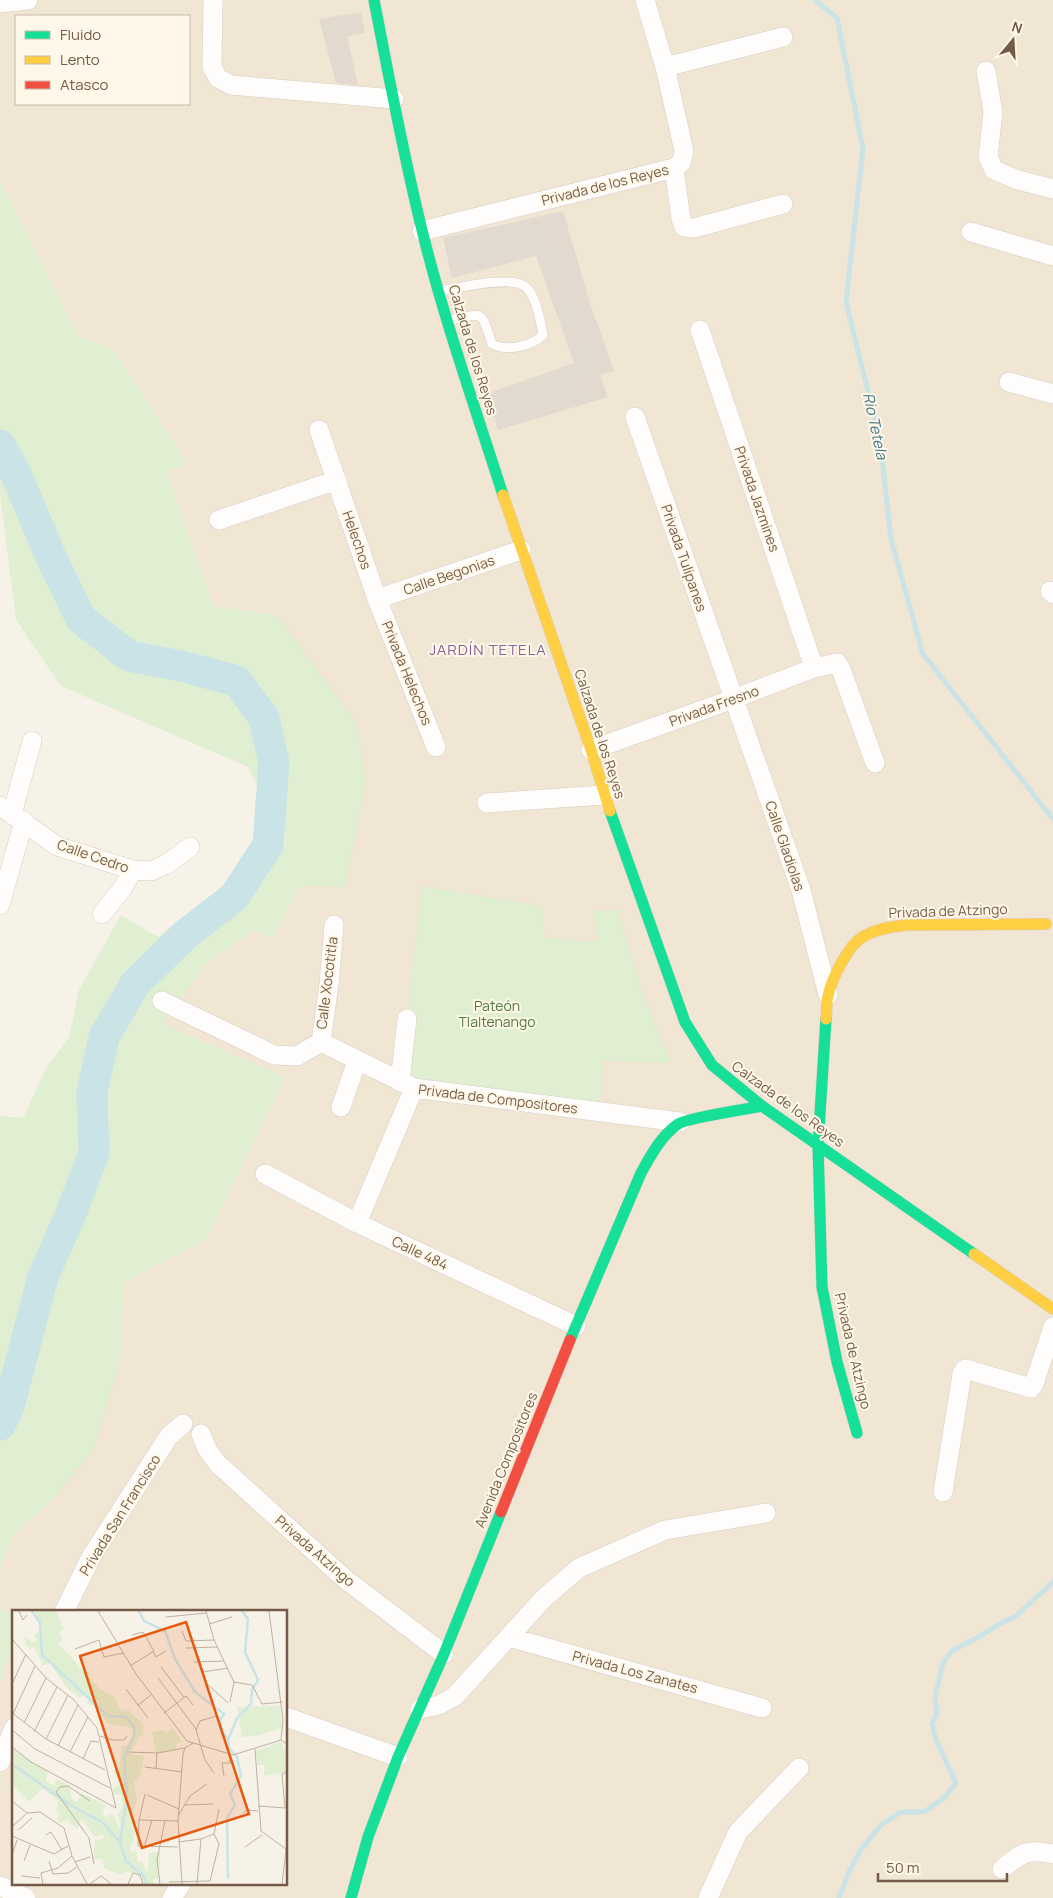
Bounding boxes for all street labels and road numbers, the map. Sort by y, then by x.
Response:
street label: Privada de los Reyes [539,160,671,210]
street label: Calzada de los Reyes [445,282,502,417]
street label: Privada Jazmines [730,443,784,554]
street label: Privada Tulipanes [657,502,712,614]
street label: Helechos [339,508,376,572]
street label: Calle Begonias [401,550,497,599]
street label: Privada Helechos [378,618,437,728]
street label: Calzada de los Reyes [571,667,630,801]
street label: Privada Fresno [666,681,761,731]
street label: Calle Gladiolas [761,798,810,894]
street label: Calle Cedro [55,834,132,877]
street label: Privada de Atzingo [888,899,1008,922]
street label: Calle Xocotitla [311,936,342,1030]
street label: Calzada de los Reyes [728,1056,849,1151]
street label: Privada de Compositores [417,1079,579,1118]
street label: Calle 484 [389,1231,451,1274]
street label: Privada de Atzingo [831,1291,876,1411]
street label: Avenida Compositores [470,1389,541,1531]
street label: Privada San Francisco [75,1451,165,1579]
street label: Privada Atzingo [271,1511,359,1591]
street label: Privada Los Zanates [570,1646,700,1697]

